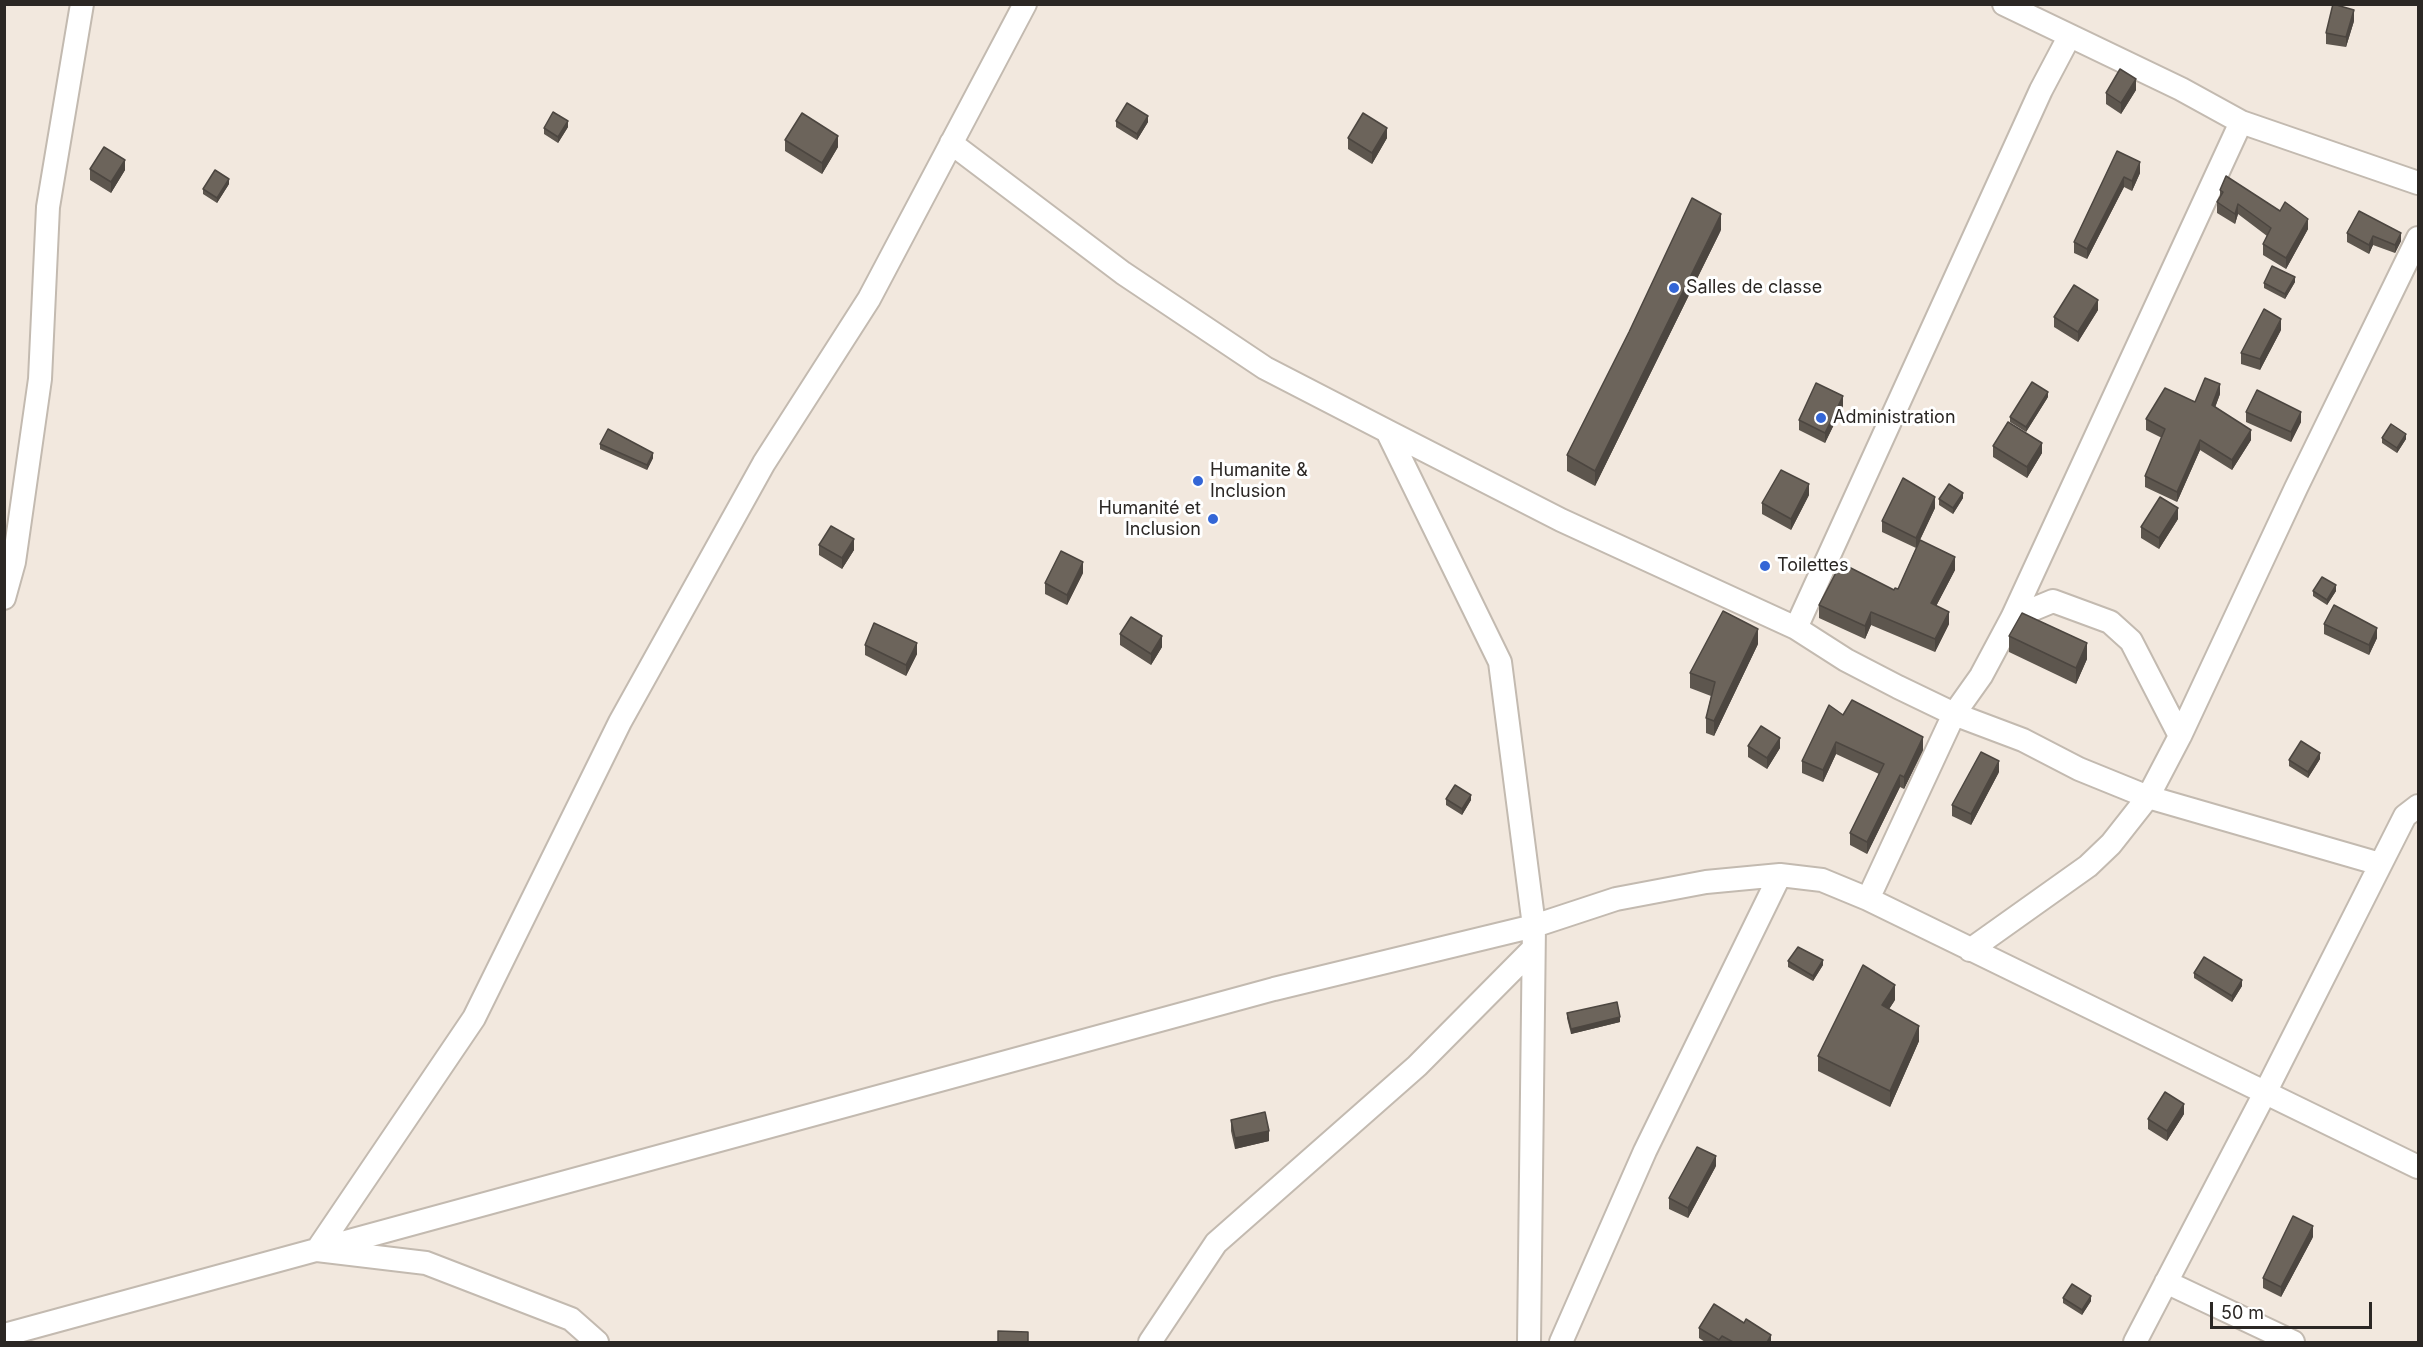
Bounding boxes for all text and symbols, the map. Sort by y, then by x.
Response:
place label: Salles de classe [1686,277,1822,299]
marker: Salles de classe [1667,281,1681,295]
place label: Administration [1833,407,1956,429]
marker: Administration [1814,411,1828,425]
place label: Humanite & Inclusion [1210,460,1308,502]
marker: Humanite & Inclusion [1191,474,1205,488]
place label: Humanité et Inclusion [1098,498,1201,540]
marker: Humanité et Inclusion [1206,512,1220,526]
place label: Toilettes [1777,555,1848,577]
marker: Toilettes [1758,559,1772,573]
scale bar [2213,1290,2375,1328]
text: 50 m [2221,1302,2264,1323]

